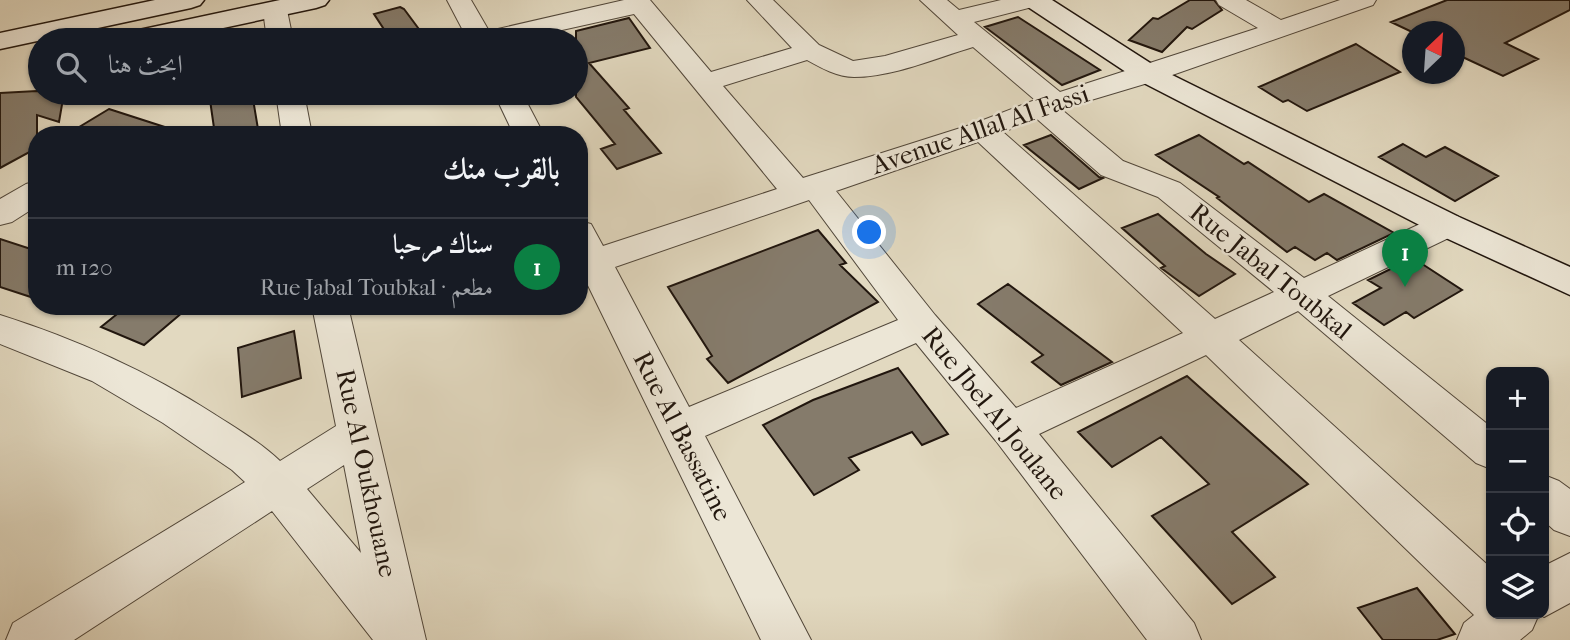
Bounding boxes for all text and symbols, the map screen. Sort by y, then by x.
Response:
north arrow [1402,21,1465,84]
search box [28,28,588,105]
icon: search [52,48,90,86]
text: ابحث هنا [108,49,183,80]
street label: Avenue Allal Al Fassi [866,78,1093,182]
text: بالقرب منك [443,152,560,187]
street label: Rue Jabal Toubkal [1183,196,1358,346]
your location [852,215,886,249]
text: سناك مرحبا [393,229,493,260]
pin: 1 [1382,229,1428,287]
text: 120 m [56,254,113,281]
text: 1 [533,254,541,281]
text: مطعم · Rue Jabal Toubkal [260,274,493,301]
street label: Rue Jbel Al Joulane [915,320,1074,506]
street label: Rue Al Bassatine [627,346,739,526]
street label: Rue Al Oukhouane [329,366,404,580]
map controls [1486,367,1549,619]
button: + [1486,367,1549,430]
button: − [1486,430,1549,493]
button: locate [1486,493,1549,556]
button: layers [1486,556,1549,619]

